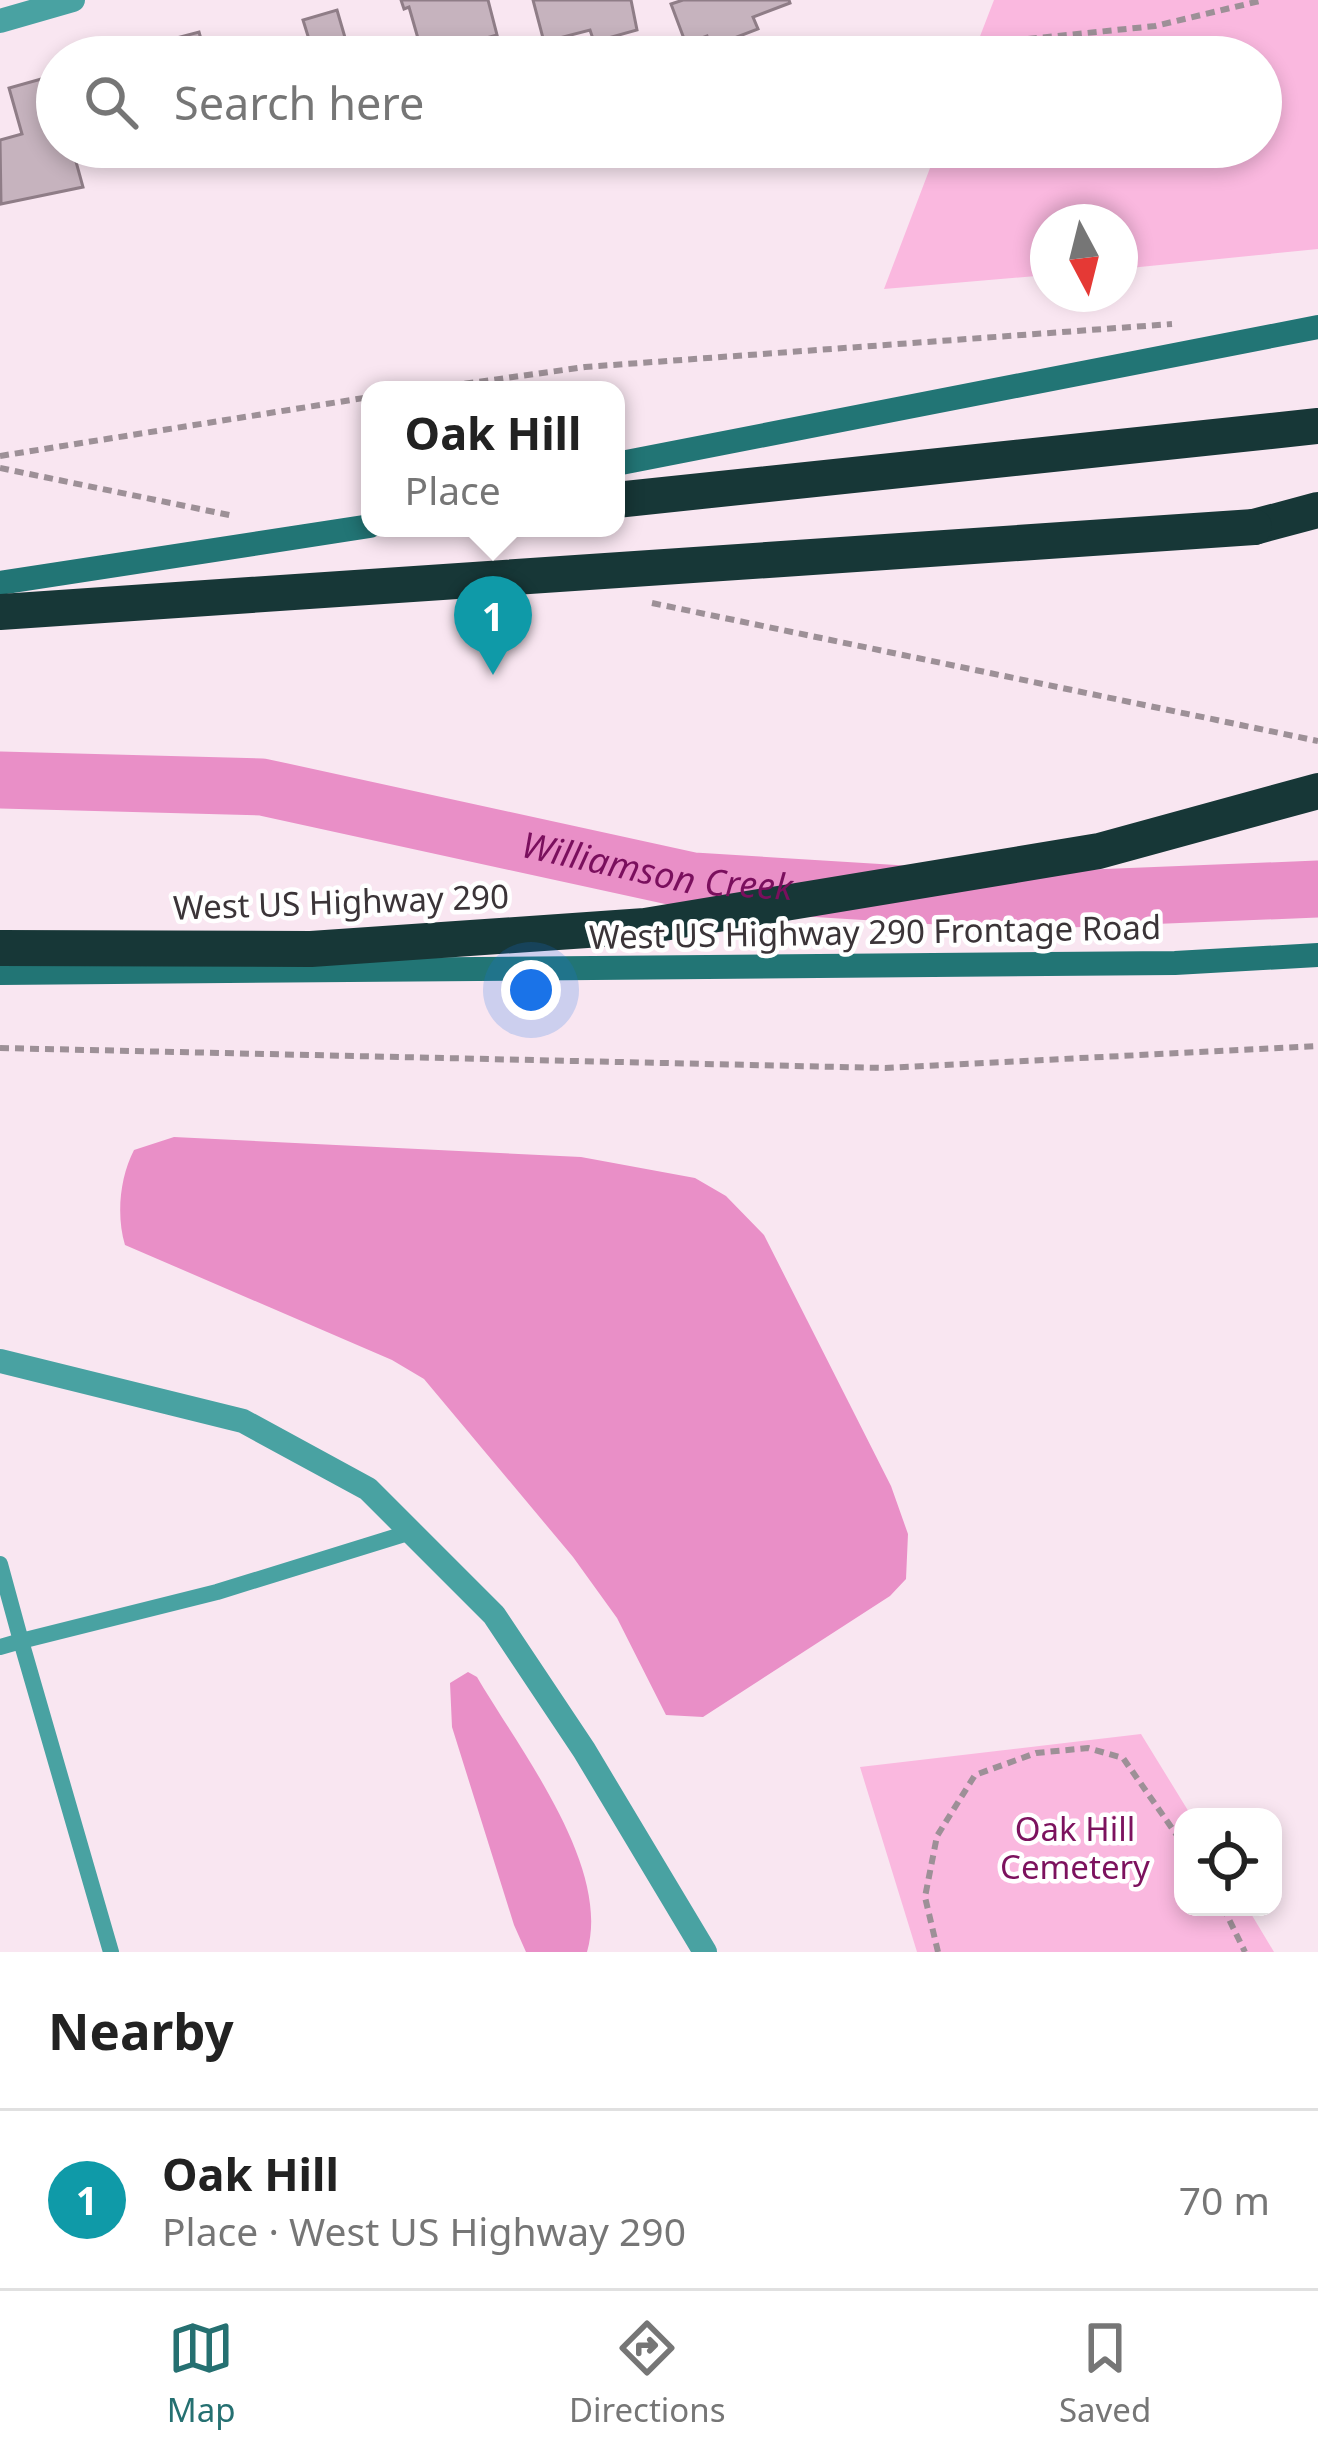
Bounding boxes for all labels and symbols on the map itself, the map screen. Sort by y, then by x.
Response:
north arrow [1030,204,1138,312]
pin: 1 [454,576,532,675]
water label: Williamson Creek [517,819,796,911]
street label: West US Highway 290 [172,873,510,930]
street label: West US Highway 290 Frontage Road [589,904,1161,959]
your location [501,960,561,1020]
park label: Oak Hill Cemetery [1000,1806,1150,1889]

